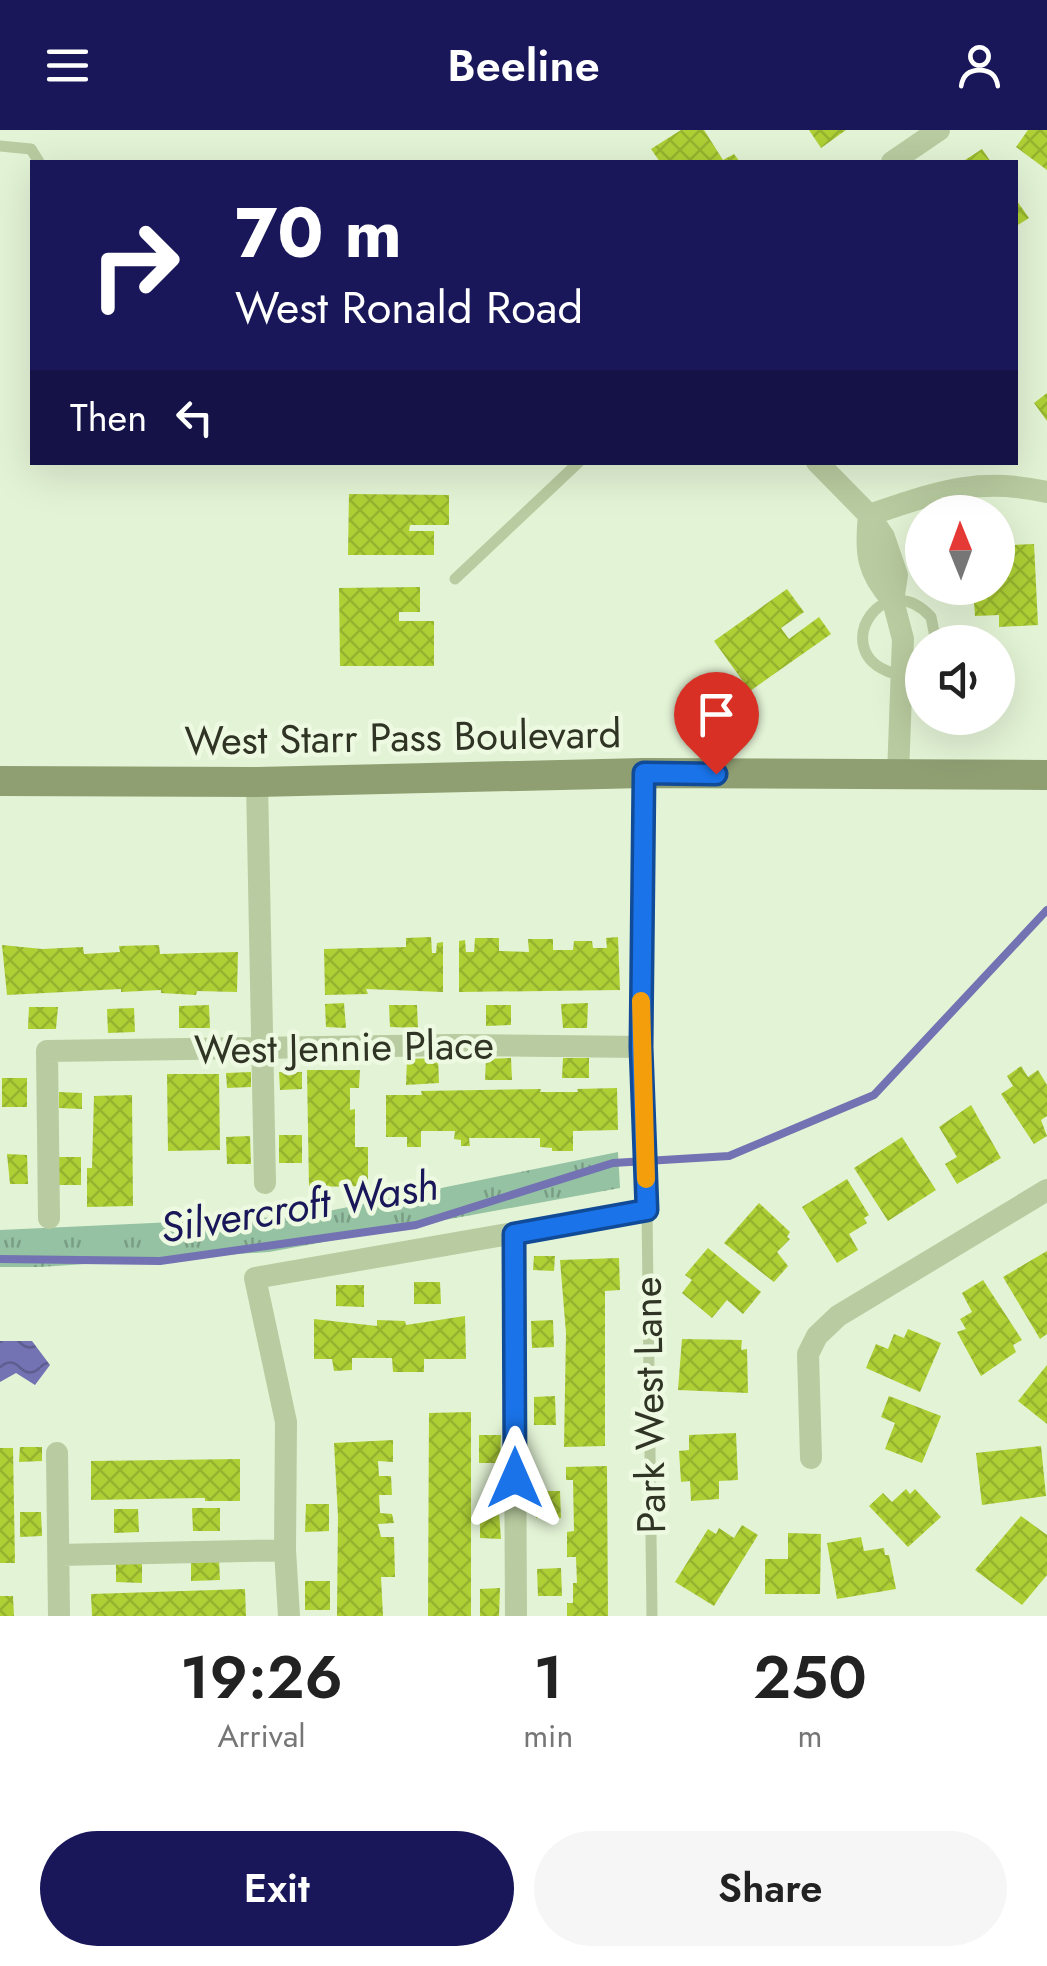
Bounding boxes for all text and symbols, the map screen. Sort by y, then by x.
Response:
text: Beeline [447,33,600,98]
icon: menu [40,38,95,93]
icon: person [952,38,1007,93]
text: 70 m [235,182,402,283]
icon: right [70,200,200,330]
text: West Ronald Road [235,275,583,340]
text: Then [70,390,147,445]
icon: left [167,390,222,445]
north arrow [905,495,1015,605]
map controls [905,495,1015,735]
button: sound [905,625,1015,735]
pin [674,672,759,775]
icon: arrive [689,687,744,742]
street label: West Starr Pass Boulevard [184,704,622,770]
street label: West Jennie Place [194,1015,494,1079]
water label: Silvercroft Wash [156,1154,442,1259]
street label: Park West Lane [618,1276,680,1534]
position arrow [463,1426,567,1530]
text: 19:26 [180,1634,343,1721]
text: 1 [533,1634,563,1721]
text: 250 [753,1634,867,1721]
text: Arrival [217,1713,306,1759]
text: min [523,1713,573,1759]
text: m [798,1713,823,1759]
button: Exit [40,1831,514,1946]
button: Share [534,1831,1007,1946]

